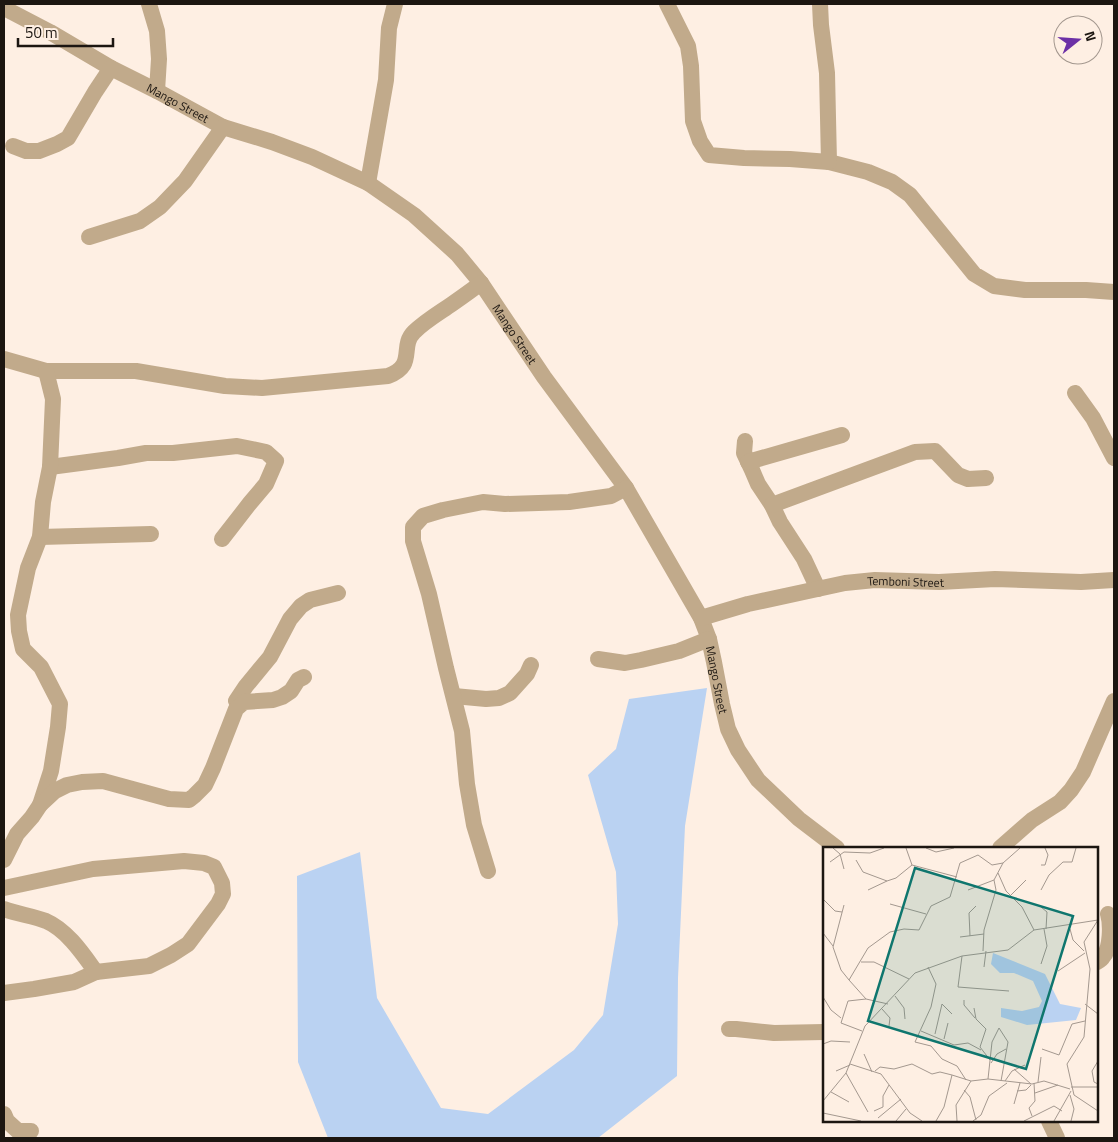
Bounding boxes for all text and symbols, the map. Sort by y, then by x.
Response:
scale bar [18,15,112,47]
north arrow [1053,15,1103,65]
text: 50 m [25,21,58,44]
text: N [1079,28,1102,44]
street label: Mango Street [143,78,213,128]
street label: Mango Street [488,300,543,368]
street label: Temboni Street [866,570,945,592]
street label: Mango Street [701,644,734,716]
inset map [823,847,1098,1122]

